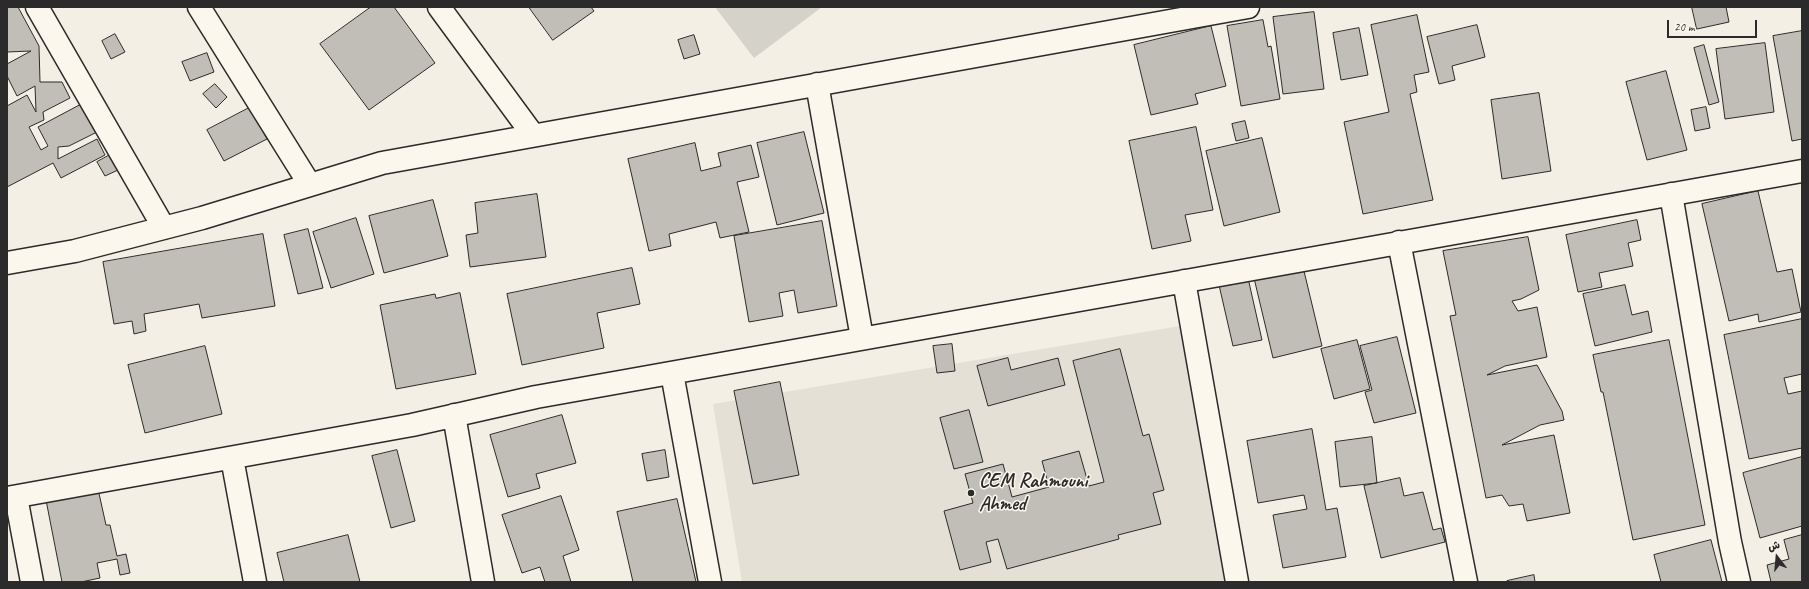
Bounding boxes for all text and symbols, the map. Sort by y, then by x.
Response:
scale bar [1669,12,1759,38]
text: 20 m [1674,19,1694,35]
place label: CEM Rahmouni Ahmed [979,470,1087,517]
marker: CEM Rahmouni Ahmed [966,488,976,498]
north arrow [1757,537,1797,577]
text: ش [1766,537,1781,554]

